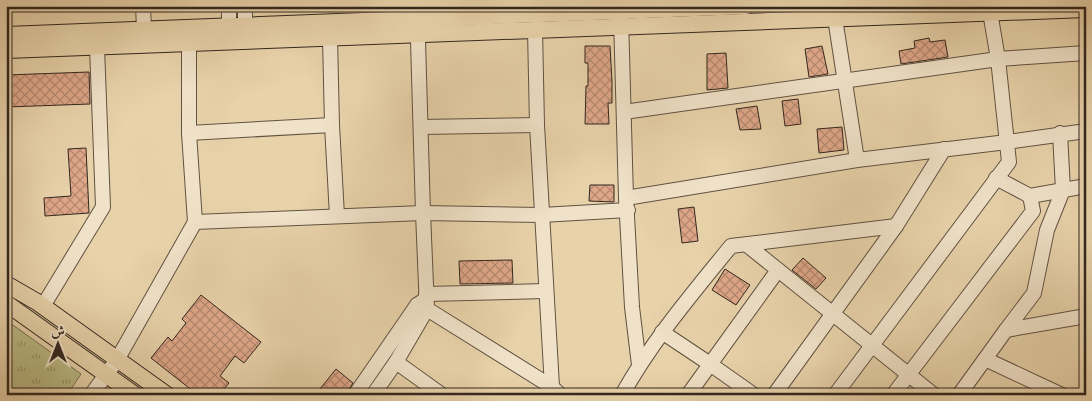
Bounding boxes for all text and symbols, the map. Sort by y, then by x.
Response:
north arrow [32,318,82,368]
text: ش [51,322,65,341]

